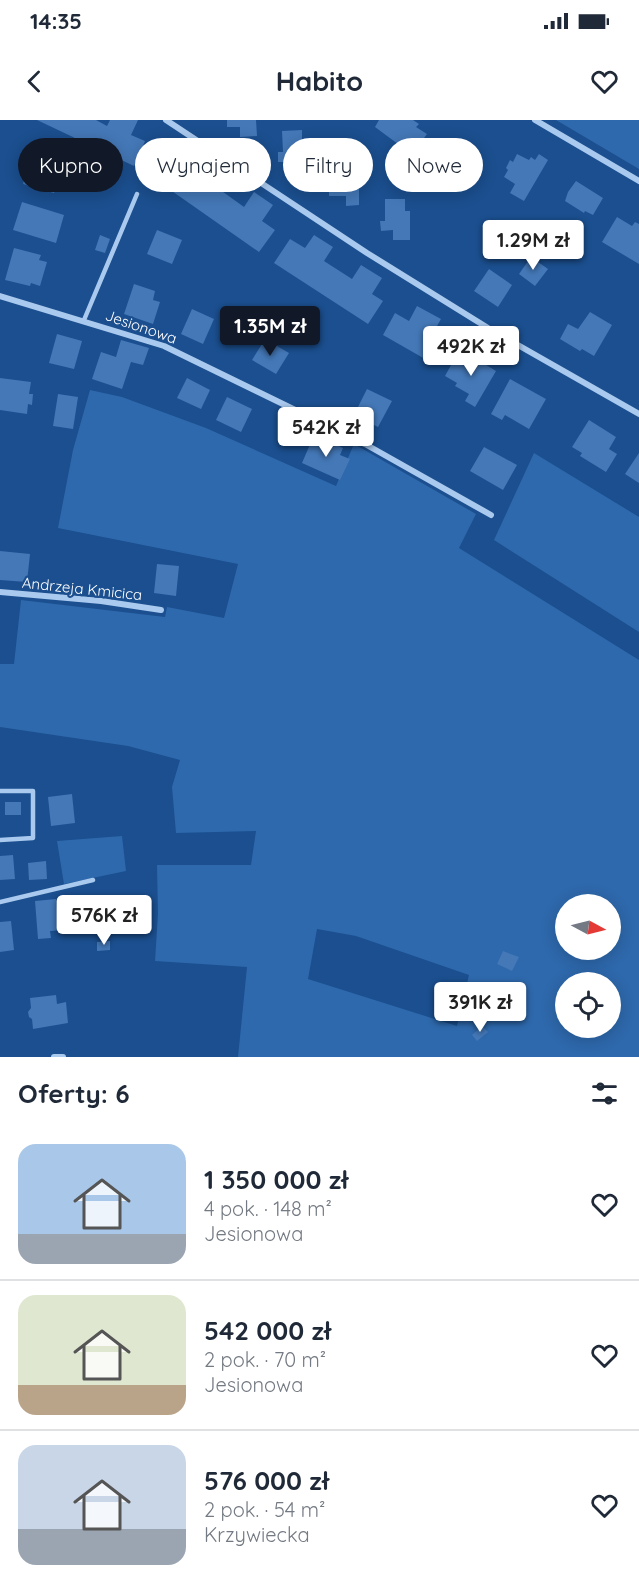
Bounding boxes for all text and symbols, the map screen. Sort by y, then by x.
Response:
text: 14:35 [30,7,82,35]
text: Habito [276,64,363,98]
icon: back [18,65,51,98]
icon: heart [588,65,621,98]
chip: Kupno [18,138,123,192]
chip: Wynajem [135,138,271,192]
chip: Filtry [283,138,373,192]
chip: Nowe [385,138,483,192]
pin: 1.29M zł [471,220,595,271]
text: 1.29M zł [497,227,569,252]
street label: Jesionowa [103,305,179,348]
pin: 1.35M zł [208,306,332,357]
text: 1.35M zł [234,313,306,338]
pin: 492K zł [416,326,526,377]
text: 492K zł [437,333,505,358]
pin: 542K zł [271,407,381,458]
text: 542K zł [292,414,360,439]
street label: Andrzeja Kmicica [21,573,143,604]
north arrow [555,894,621,960]
map controls [555,894,621,1038]
pin: 576K zł [49,895,159,946]
text: 576K zł [71,902,137,927]
button: locate [555,972,621,1038]
pin: 391K zł [425,982,535,1033]
text: 391K zł [448,989,512,1014]
text: Oferty: 6 [18,1077,130,1110]
icon: filters [588,1077,621,1110]
text: 1 350 000 zł [204,1163,348,1196]
icon: home [66,1168,138,1240]
icon: heart [588,1188,621,1221]
text: 4 pok. · 148 m² [204,1196,332,1221]
text: Jesionowa [204,1221,303,1246]
text: 542 000 zł [204,1314,331,1347]
icon: home [66,1319,138,1391]
icon: heart [588,1339,621,1372]
text: 2 pok. · 70 m² [204,1347,326,1372]
text: Jesionowa [204,1372,303,1397]
text: 576 000 zł [204,1464,329,1497]
icon: home [66,1469,138,1541]
icon: heart [588,1489,621,1522]
text: 2 pok. · 54 m² [204,1497,325,1522]
text: Krzywiecka [204,1522,310,1547]

